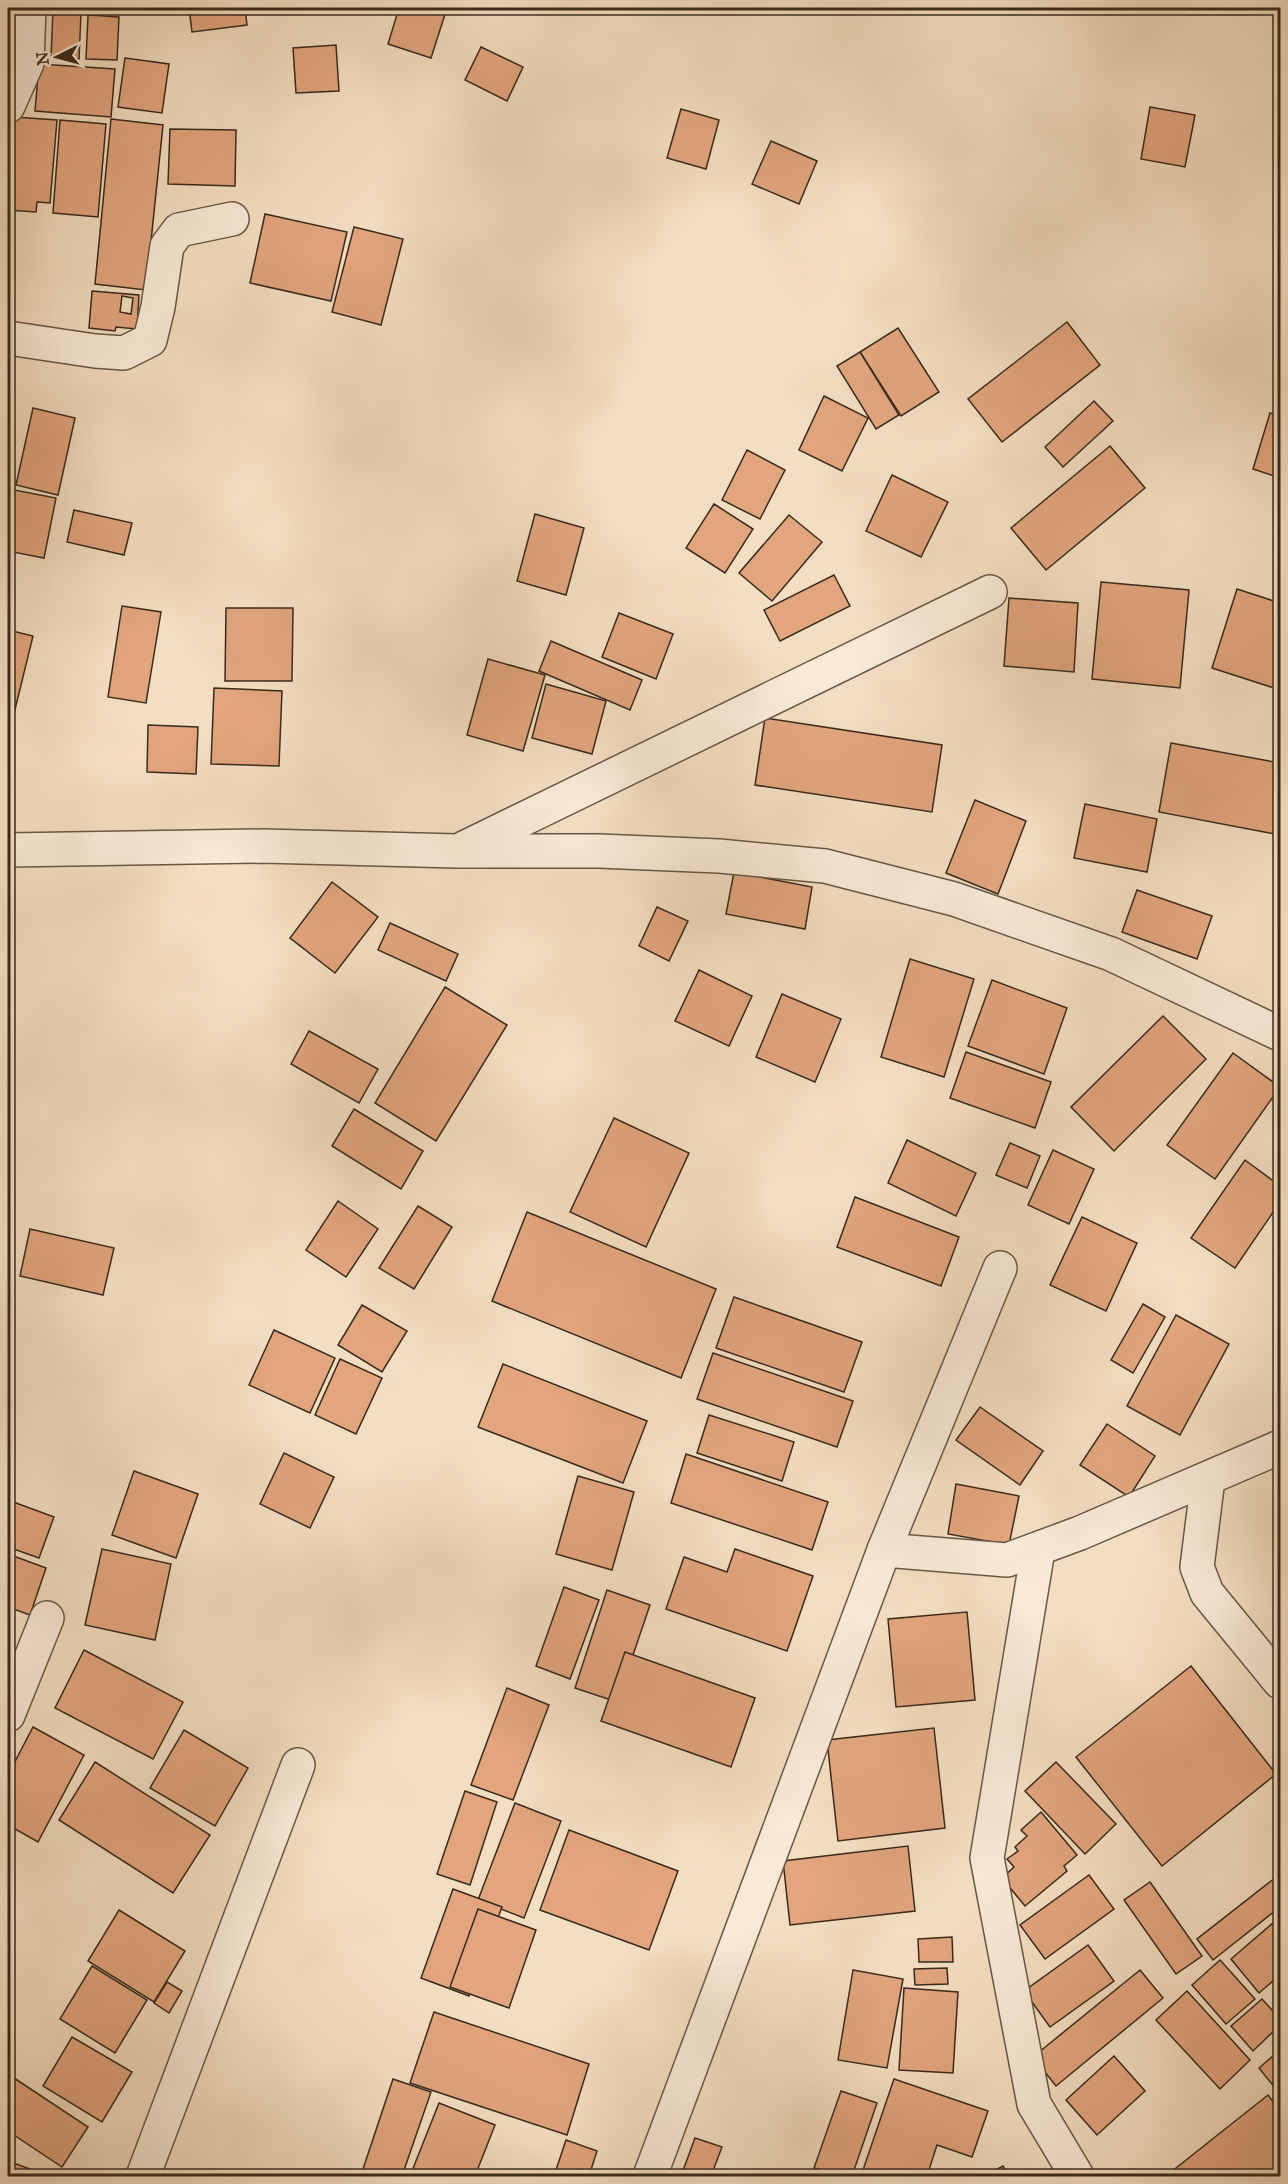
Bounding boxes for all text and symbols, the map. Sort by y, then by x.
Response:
north arrow [27,27,87,87]
text: N [32,50,53,66]

